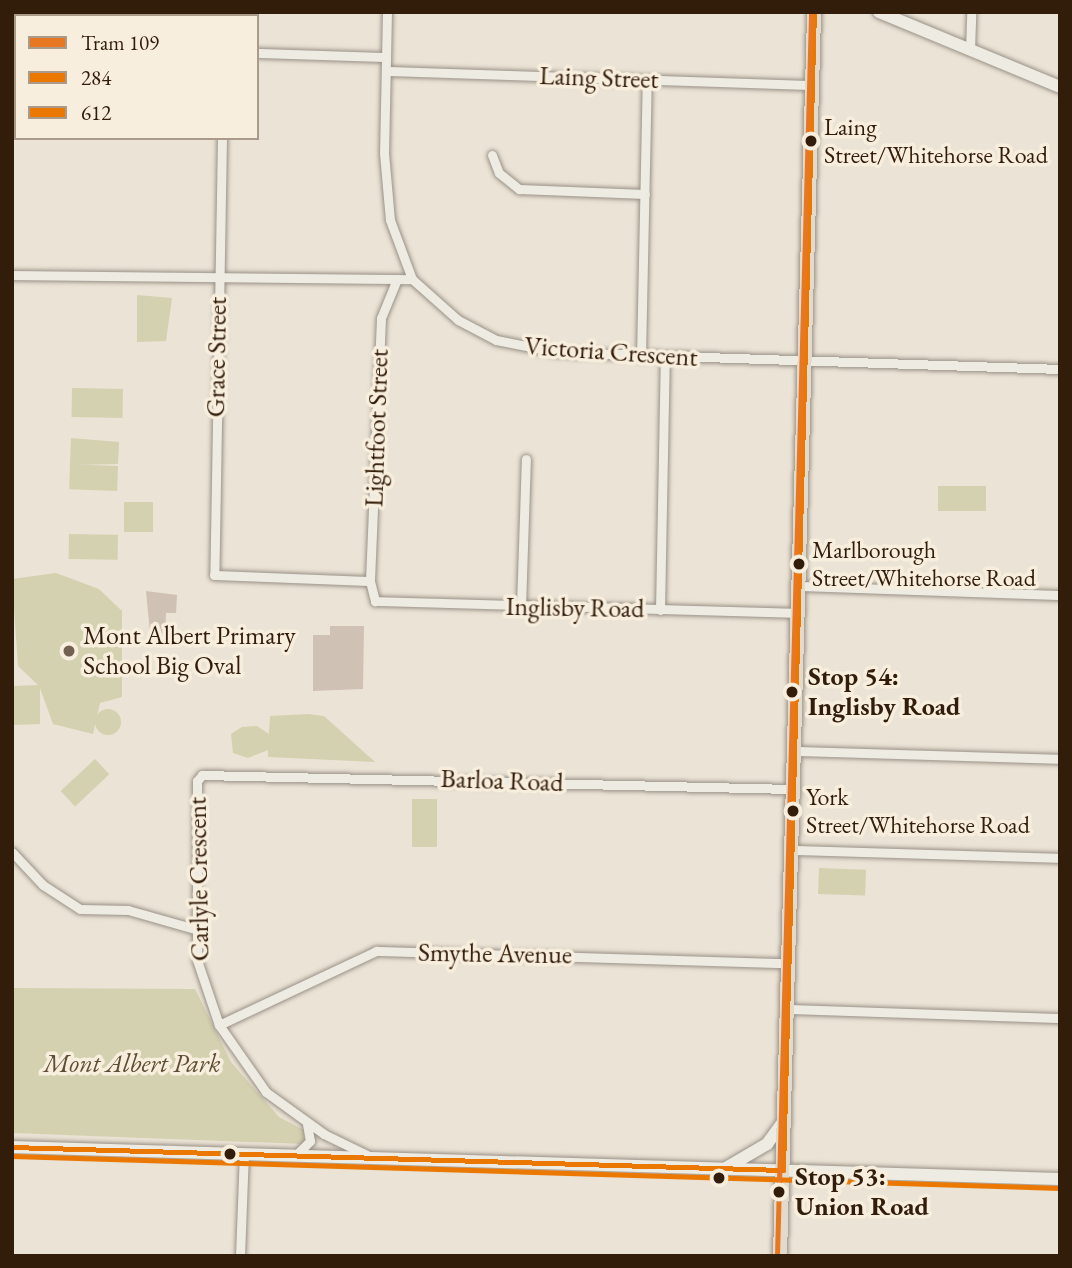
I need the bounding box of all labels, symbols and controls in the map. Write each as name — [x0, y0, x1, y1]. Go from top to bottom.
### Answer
legend — [14, 14, 259, 140]
text: Tram 109 — [81, 29, 159, 56]
street label: Laing Street — [539, 60, 659, 96]
text: 284 — [81, 64, 111, 91]
text: 612 — [81, 99, 111, 126]
place label: Laing Street/Whitehorse Road — [824, 113, 1048, 169]
marker: Laing Street/Whitehorse Road — [804, 134, 818, 148]
street label: Grace Street — [200, 296, 234, 418]
street label: Victoria Crescent — [523, 330, 699, 374]
street label: Lightfoot Street — [359, 348, 395, 508]
place label: Marlborough Street/Whitehorse Road — [812, 536, 1036, 592]
marker: Marlborough Street/Whitehorse Road — [792, 557, 806, 571]
street label: Inglisby Road — [505, 591, 645, 625]
place label: Mont Albert Primary School Big Oval — [83, 620, 296, 682]
marker: Mont Albert Primary School Big Oval — [61, 643, 77, 659]
place label: Stop 54: Inglisby Road — [808, 661, 960, 722]
marker: Stop 54: Inglisby Road — [782, 682, 802, 702]
street label: Barloa Road — [440, 763, 564, 799]
place label: York Street/Whitehorse Road — [806, 783, 1030, 839]
street label: Carlyle Crescent — [182, 796, 216, 962]
marker: York Street/Whitehorse Road — [786, 804, 800, 818]
street label: Smythe Avenue — [418, 937, 572, 971]
park label: Mont Albert Park — [44, 1048, 220, 1080]
unlabelled marker — [223, 1147, 237, 1161]
place label: Stop 53: Union Road — [795, 1161, 929, 1222]
unlabelled marker — [712, 1171, 726, 1185]
marker: Stop 53: Union Road — [769, 1182, 789, 1202]

